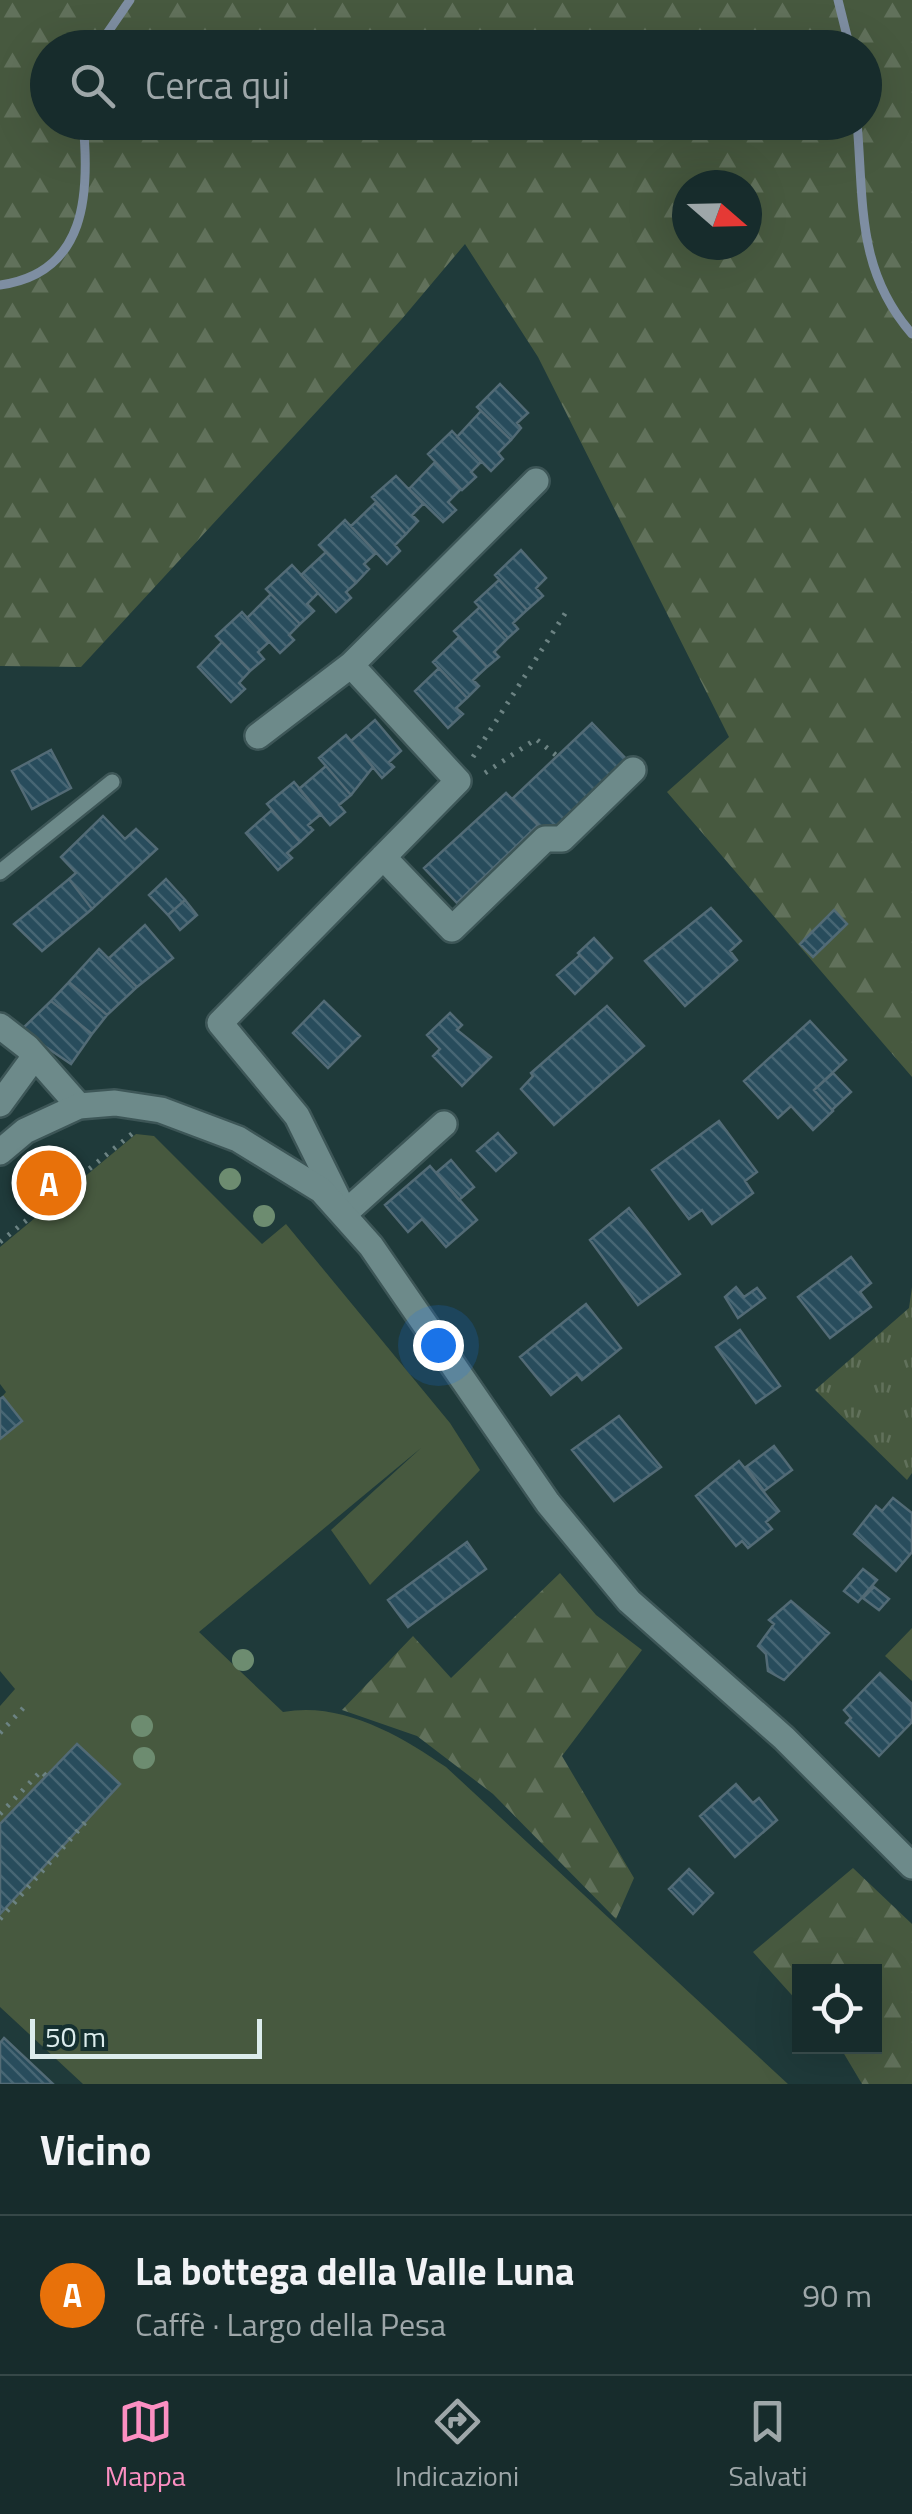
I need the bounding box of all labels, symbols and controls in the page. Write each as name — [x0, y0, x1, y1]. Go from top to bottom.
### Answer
search box — [30, 30, 882, 140]
text: Cerca qui — [145, 56, 290, 114]
icon: search — [65, 58, 120, 113]
north arrow — [672, 170, 762, 260]
pin: A — [17, 1146, 82, 1220]
your location — [413, 1320, 464, 1371]
map controls — [792, 1964, 882, 2054]
button: locate — [792, 1964, 882, 2054]
scale bar — [30, 2014, 262, 2058]
text: 50 m — [45, 2015, 106, 2058]
text: Vicino — [40, 2117, 151, 2181]
text: La bottega della Valle Luna — [135, 2242, 574, 2300]
text: A — [63, 2271, 82, 2319]
text: 90 m — [802, 2271, 872, 2319]
text: Caffè · Largo della Pesa — [135, 2300, 446, 2348]
tab: Mappa — [105, 2394, 186, 2497]
tab: Indicazioni — [395, 2394, 519, 2497]
tab: Salvati — [728, 2394, 807, 2497]

